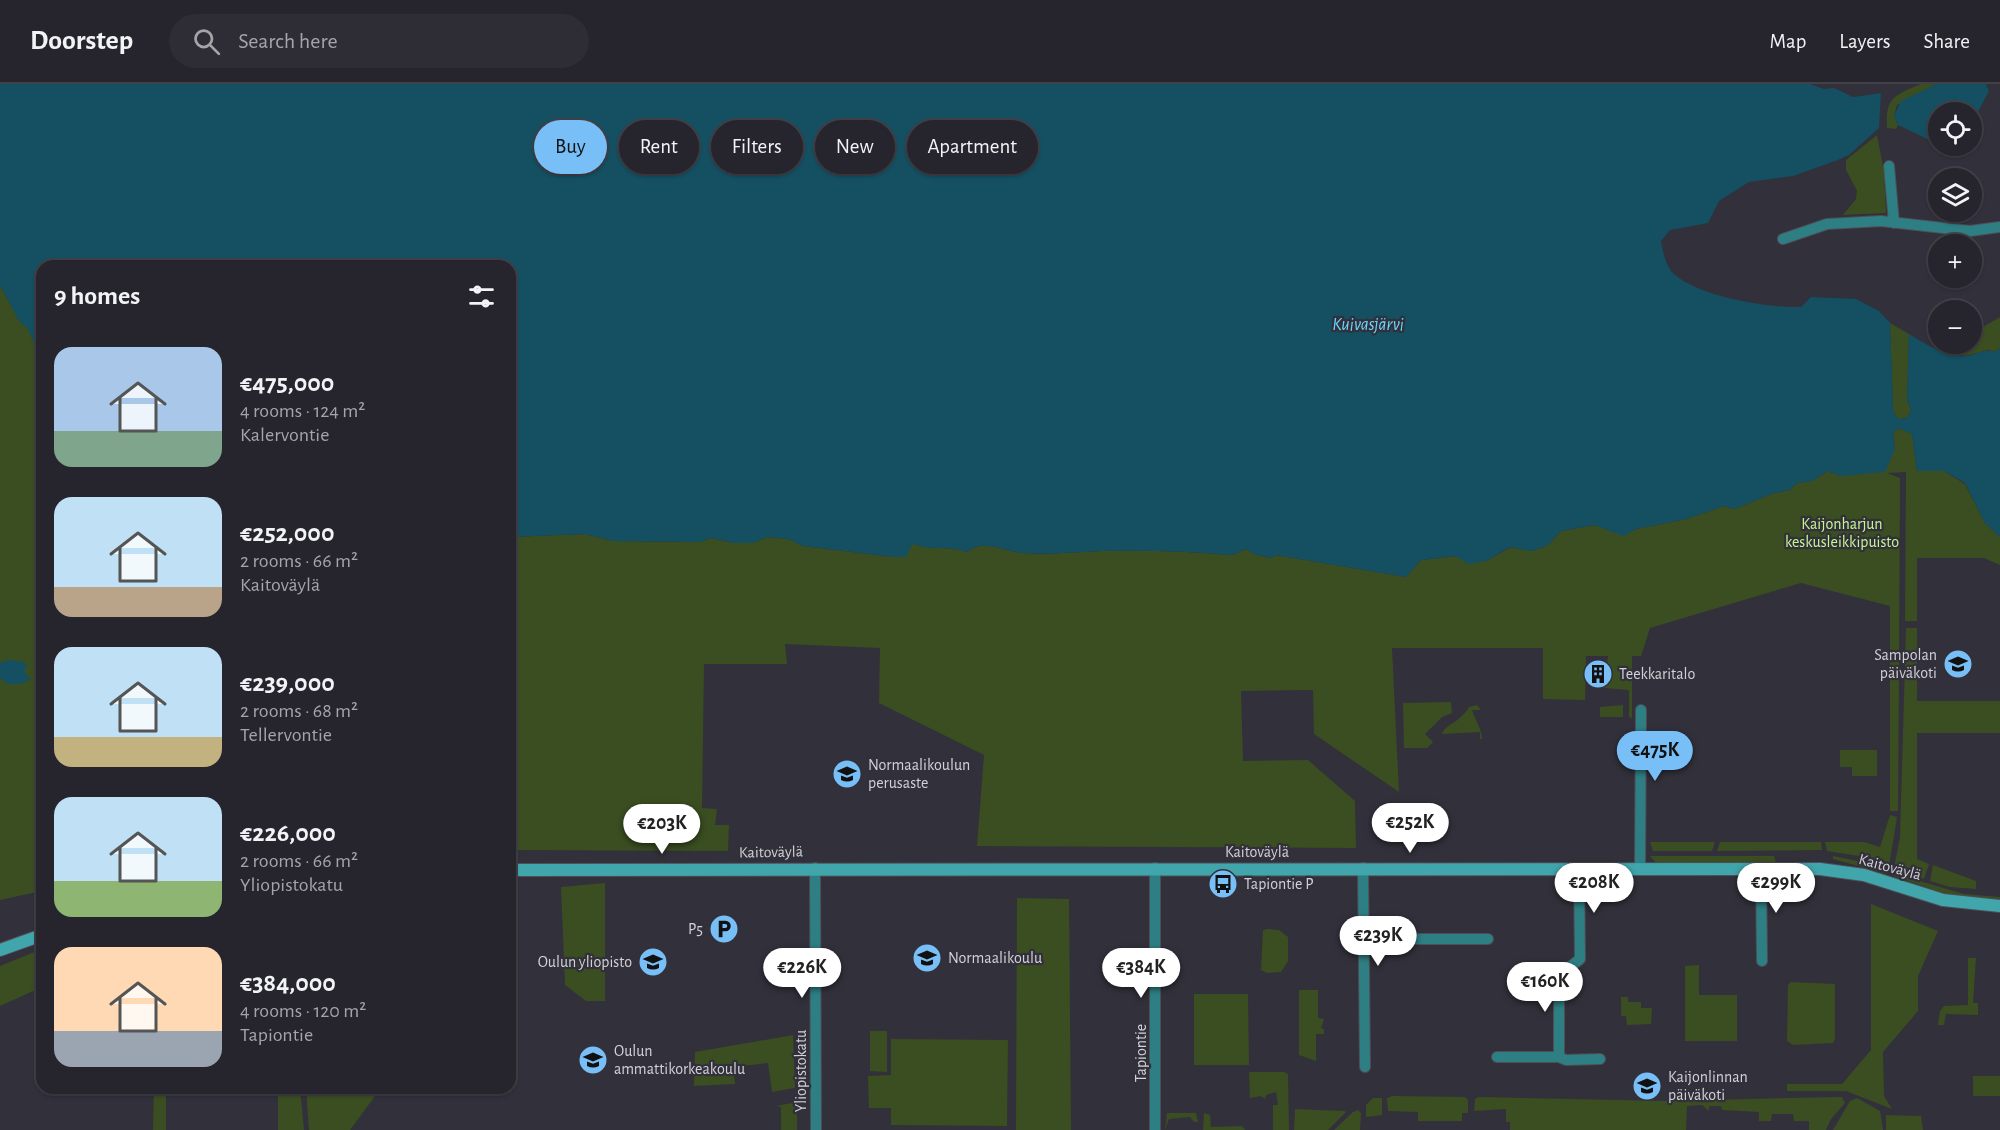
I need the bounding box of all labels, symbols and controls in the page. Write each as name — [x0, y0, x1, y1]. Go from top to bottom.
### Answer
search box — [169, 14, 589, 68]
icon: search — [190, 25, 223, 58]
text: Doorstep — [30, 27, 133, 55]
text: Search here — [238, 30, 338, 52]
text: Map — [1770, 31, 1806, 52]
text: Layers — [1839, 31, 1890, 52]
text: Share — [1923, 31, 1970, 52]
map controls — [1928, 102, 1982, 354]
button: locate — [1928, 102, 1982, 156]
chip: Buy — [534, 120, 607, 174]
chip: Rent — [619, 120, 699, 174]
chip: Filters — [711, 120, 803, 174]
chip: New — [815, 120, 895, 174]
chip: Apartment — [907, 120, 1038, 174]
button: layers — [1928, 168, 1982, 222]
button: + — [1928, 234, 1982, 288]
icon: filters — [465, 280, 498, 313]
text: 9 homes — [54, 283, 140, 309]
button: − — [1928, 300, 1982, 354]
water label: Kuivasjärvi — [1332, 316, 1404, 334]
text: €475,000 — [240, 370, 334, 396]
icon: home — [102, 371, 174, 443]
text: 4 rooms · 124 m² — [240, 401, 365, 421]
text: Kalervontie — [240, 425, 329, 445]
park label: Kaijonharjun keskusleikkipuisto — [1785, 516, 1899, 550]
text: €252,000 — [240, 520, 334, 546]
icon: home — [102, 521, 174, 593]
text: 2 rooms · 66 m² — [240, 551, 358, 571]
text: Kaitoväylä — [240, 575, 320, 595]
place label: Sampolan päiväkoti — [1874, 647, 1937, 681]
school or university icon: Sampolan päiväkoti — [1942, 648, 1974, 680]
building icon: Teekkaritalo — [1582, 658, 1614, 690]
place label: Teekkaritalo — [1619, 666, 1696, 682]
text: €239,000 — [240, 670, 335, 696]
icon: home — [102, 671, 174, 743]
text: 2 rooms · 68 m² — [240, 701, 358, 721]
text: Tellervontie — [240, 725, 332, 745]
pin: €475K — [1613, 731, 1697, 782]
text: €475K — [1631, 740, 1679, 760]
place label: Normaalikoulun perusaste — [868, 757, 970, 791]
school or university icon: Normaalikoulun perusaste — [831, 758, 863, 790]
pin: €252K — [1368, 803, 1452, 854]
pin: €203K — [620, 804, 704, 855]
text: €252K — [1386, 812, 1434, 832]
text: €203K — [637, 813, 687, 833]
text: €226,000 — [240, 820, 336, 846]
icon: home — [102, 821, 174, 893]
street label: Kaitoväylä — [739, 843, 803, 862]
street label: Kaitoväylä — [1225, 844, 1289, 861]
text: 2 rooms · 66 m² — [240, 851, 358, 871]
street label: Kaitoväylä — [1857, 851, 1923, 884]
pin: €208K — [1552, 863, 1636, 914]
pin: €299K — [1734, 863, 1818, 914]
bus stop icon: Tapiontie P — [1207, 868, 1239, 900]
text: €208K — [1569, 872, 1619, 892]
text: €299K — [1751, 872, 1801, 892]
text: Yliopistokatu — [240, 875, 343, 895]
place label: Tapiontie P — [1244, 876, 1313, 892]
parking icon: P5 — [708, 913, 740, 945]
pin: €239K — [1336, 916, 1420, 967]
place label: P5 — [688, 921, 703, 937]
text: €239K — [1354, 925, 1402, 945]
school or university icon: Normaalikoulu — [911, 942, 943, 974]
school or university icon: Oulun yliopisto — [637, 946, 669, 978]
pin: €226K — [760, 948, 844, 999]
pin: €384K — [1099, 948, 1183, 999]
place label: Normaalikoulu — [948, 950, 1042, 966]
place label: Oulun yliopisto — [538, 954, 632, 971]
text: €226K — [777, 957, 827, 977]
text: €384K — [1116, 957, 1166, 977]
pin: €160K — [1503, 962, 1587, 1013]
text: €384,000 — [240, 970, 336, 996]
icon: home — [102, 971, 174, 1043]
text: €160K — [1521, 971, 1569, 991]
text: 4 rooms · 120 m² — [240, 1001, 366, 1021]
street label: Tapiontie — [1133, 1024, 1149, 1082]
text: Tapiontie — [240, 1025, 313, 1045]
street label: Yliopistokatu — [793, 1030, 809, 1112]
place label: Oulun ammattikorkeakoulu — [614, 1043, 745, 1077]
school or university icon: Oulun ammattikorkeakoulu — [577, 1044, 609, 1076]
place label: Kaijonlinnan päiväkoti — [1668, 1069, 1748, 1103]
school or university icon: Kaijonlinnan päiväkoti — [1631, 1070, 1663, 1102]

